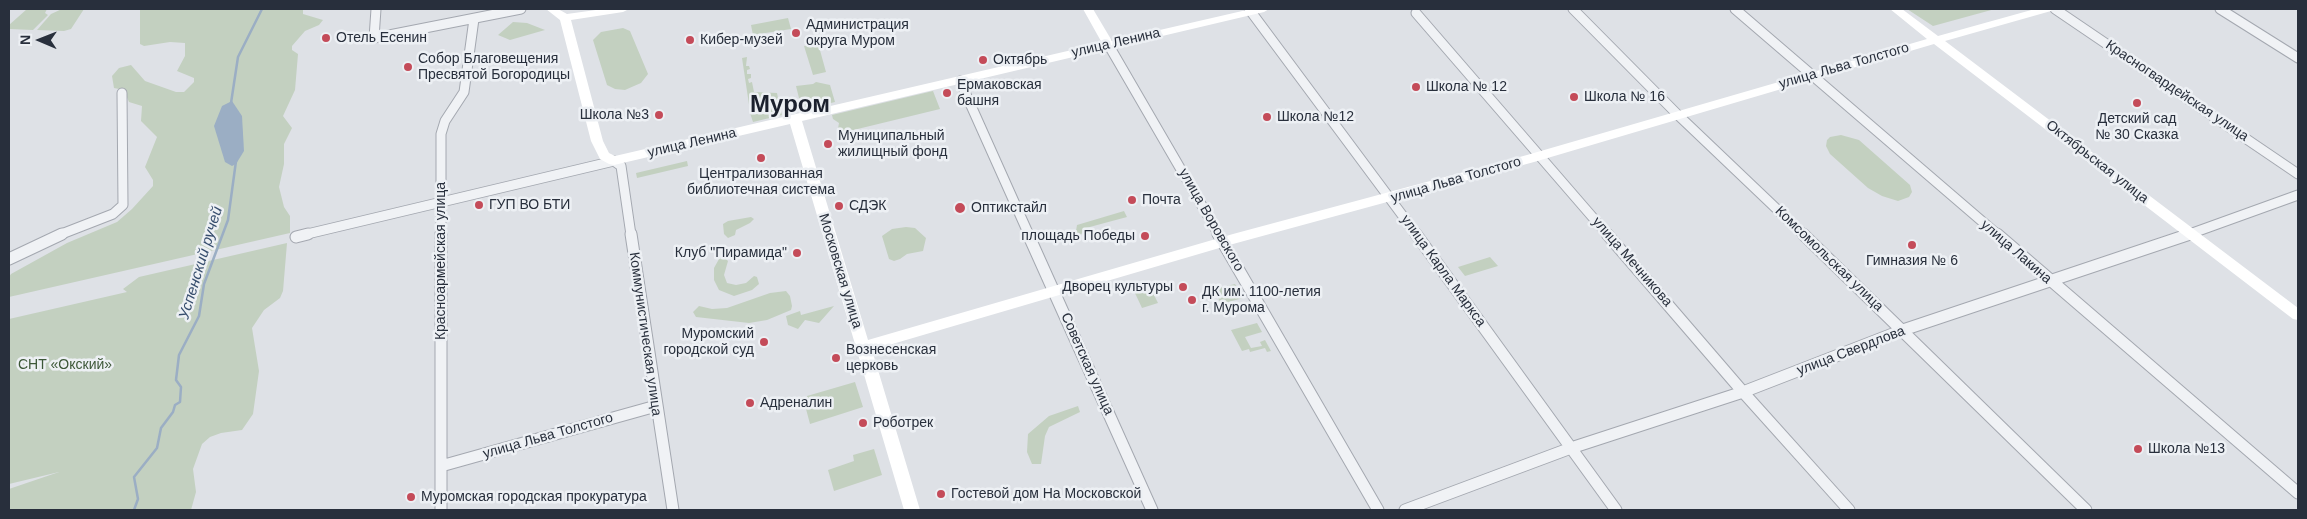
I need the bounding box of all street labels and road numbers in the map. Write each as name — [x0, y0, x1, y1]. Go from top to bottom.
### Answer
street label: улица Ленина — [1070, 25, 1162, 61]
street label: Красногвардейская улица — [2102, 37, 2252, 145]
street label: улица Льва Толстого — [1777, 39, 1911, 93]
street label: Октябрьская улица — [2042, 117, 2152, 207]
street label: улица Ленина — [646, 125, 738, 161]
street label: улица Льва Толстого — [1389, 153, 1523, 207]
street label: улица Воровского — [1175, 166, 1247, 274]
street label: Красноармейская улица — [433, 182, 449, 340]
street label: Комсомольская улица — [1771, 203, 1887, 315]
street label: Московская улица — [815, 212, 865, 330]
street label: улица Карла Маркса — [1397, 212, 1489, 330]
street label: улица Мечникова — [1588, 214, 1676, 310]
street label: улица Лакина — [1977, 217, 2055, 287]
street label: Коммунистическая улица — [625, 251, 665, 417]
street label: Советская улица — [1057, 310, 1117, 418]
street label: улица Свердлова — [1795, 323, 1907, 379]
street label: улица Льва Толстого — [481, 409, 615, 463]

